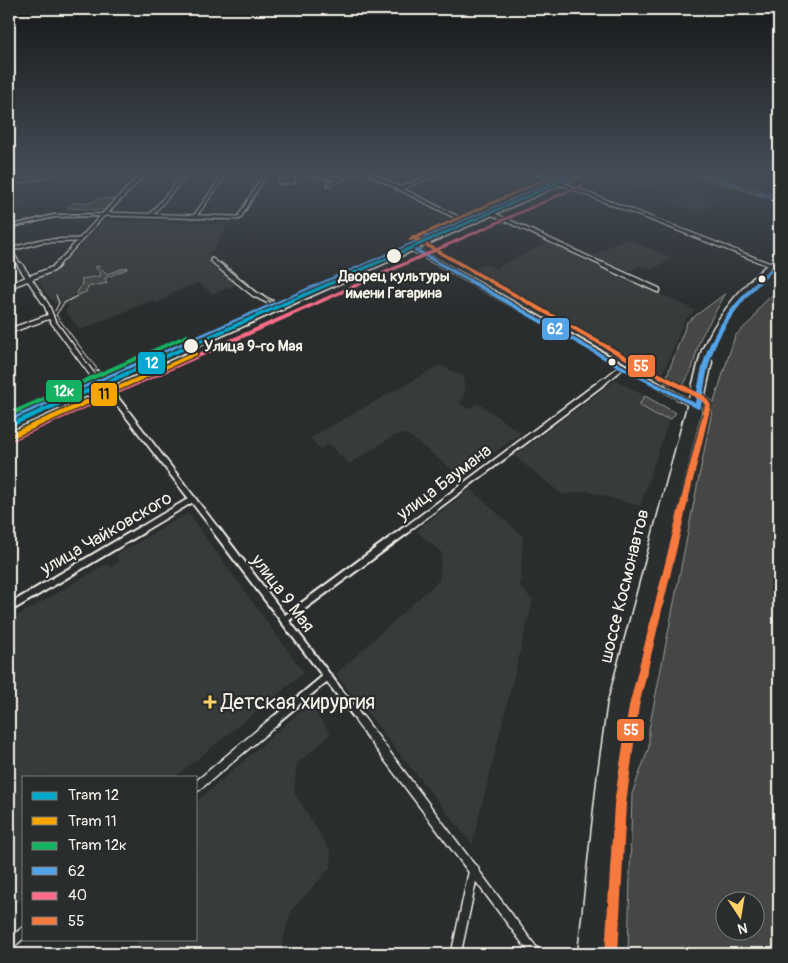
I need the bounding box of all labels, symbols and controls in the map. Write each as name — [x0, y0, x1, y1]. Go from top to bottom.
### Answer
marker: Дворец культуры имени Гагарина — [385, 247, 403, 265]
place label: Дворец культуры имени Гагарина — [337, 267, 450, 303]
unlabelled marker — [757, 274, 767, 284]
line badge: 62 — [541, 317, 570, 341]
text: 62 — [547, 321, 563, 338]
marker: Улица 9-го Мая — [182, 337, 200, 355]
place label: Улица 9-го Мая — [204, 337, 303, 356]
line badge: 12 — [137, 351, 166, 375]
line badge: 55 — [627, 354, 656, 378]
text: 12 — [145, 355, 159, 372]
unlabelled marker — [607, 357, 617, 367]
text: 55 — [633, 358, 649, 375]
line badge: 12к — [45, 379, 83, 403]
line badge: 11 — [90, 382, 118, 407]
text: 12к — [54, 383, 74, 400]
text: 11 — [99, 386, 109, 403]
street label: улица Баумана — [391, 439, 496, 526]
street label: улица Чайковского — [35, 486, 176, 581]
street label: шоссе Космонавтов — [594, 507, 655, 666]
street label: улица 9 Мая — [245, 549, 319, 637]
place label: Детская хирургия — [220, 689, 375, 716]
marker: Детская хирургия — [203, 695, 217, 709]
line badge: 55 — [616, 718, 645, 742]
text: 55 — [623, 722, 639, 739]
legend — [22, 776, 198, 940]
text: Tram 12 — [68, 786, 119, 805]
text: Tram 11 — [68, 812, 117, 831]
text: Tram 12к — [68, 836, 127, 855]
text: 62 — [68, 862, 85, 881]
text: 40 — [68, 886, 87, 905]
north arrow — [716, 890, 766, 940]
text: 55 — [68, 912, 84, 931]
text: N — [736, 919, 749, 938]

